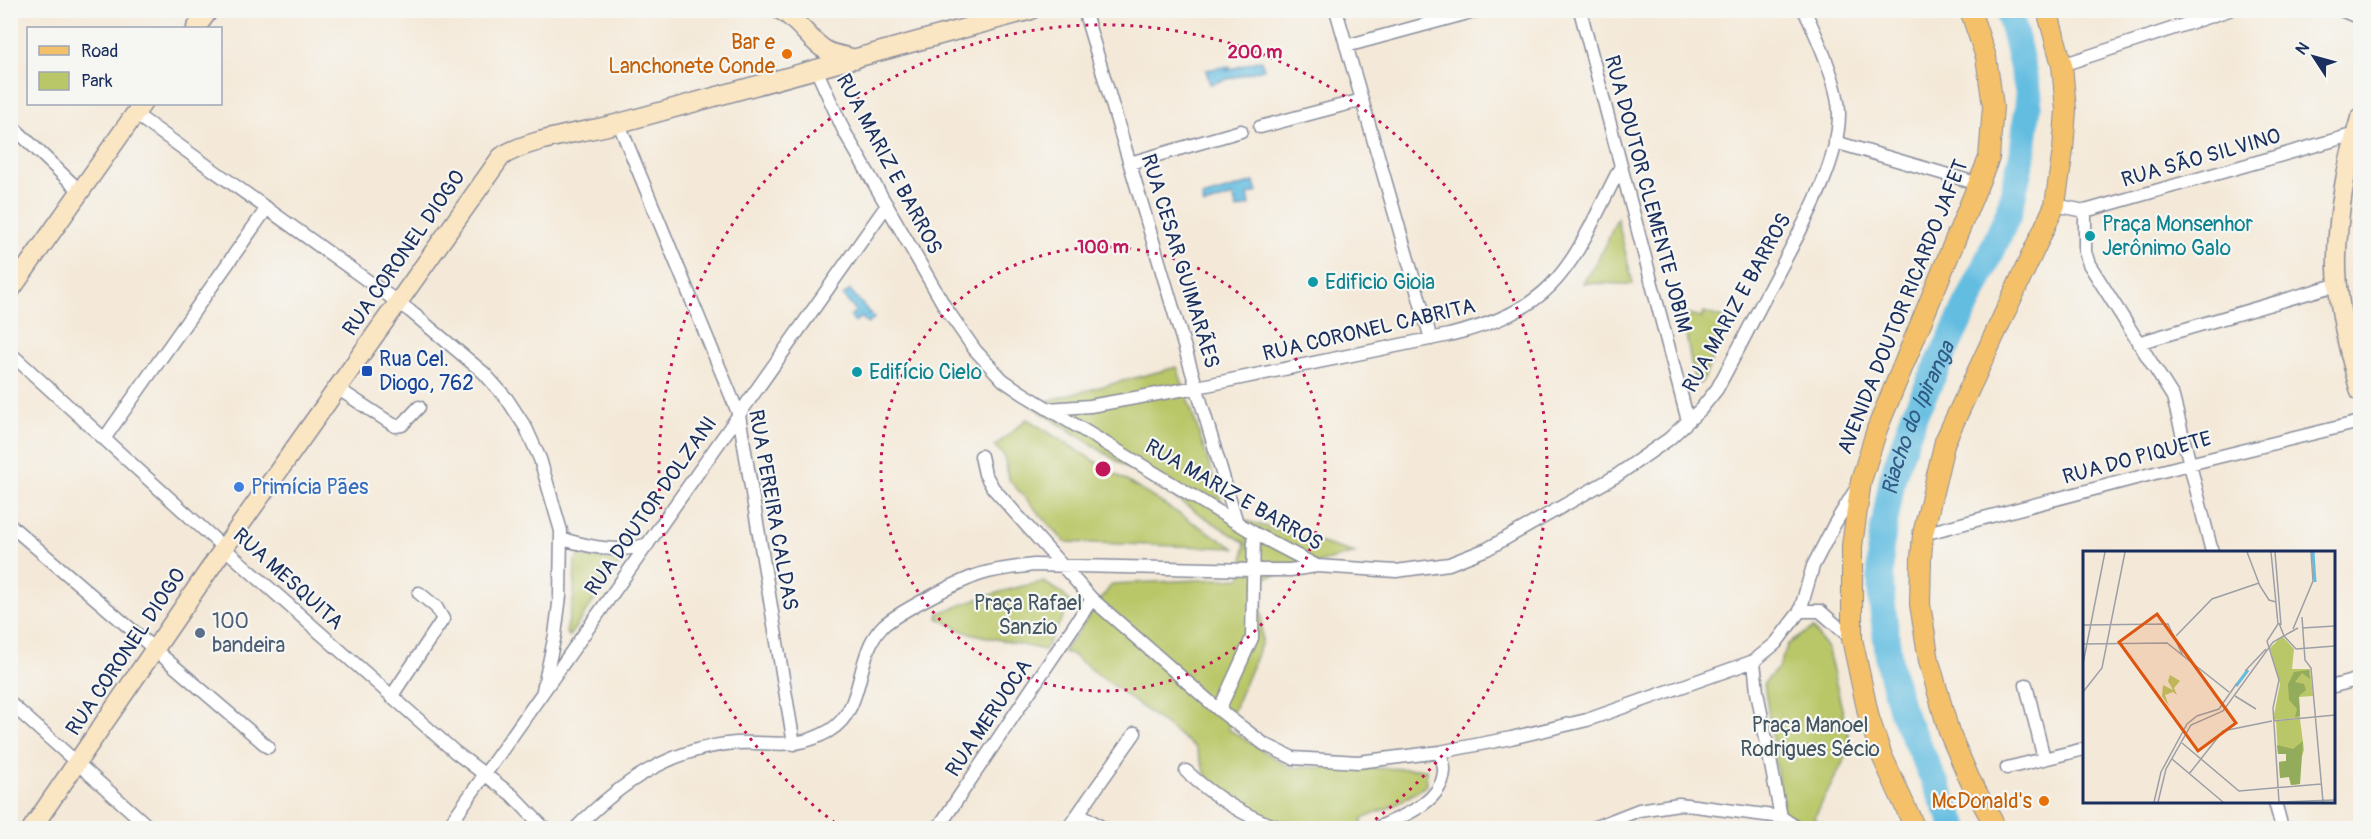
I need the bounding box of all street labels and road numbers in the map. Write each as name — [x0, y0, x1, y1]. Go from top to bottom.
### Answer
street label: RUA DOUTOR CLEMENTE JOBIM — [1598, 52, 1698, 336]
street label: RUA MARIZ E BARROS — [830, 69, 948, 259]
street label: RUA SÃO SILVINO — [2118, 122, 2284, 194]
street label: RUA CESAR GUIMARÃES — [1135, 151, 1225, 371]
street label: AVENIDA DOUTOR RICARDO JAFET — [1831, 156, 1975, 458]
street label: RUA CORONEL DIOGO — [337, 165, 471, 341]
street label: RUA MARIZ E BARROS — [1677, 209, 1797, 397]
street label: RUA CORONEL CABRITA — [1260, 292, 1478, 368]
street label: RUA PEREIRA CALDAS — [742, 407, 804, 613]
street label: RUA DOUTOR DOLZANI — [579, 411, 723, 601]
street label: RUA DO PIQUETE — [2060, 425, 2214, 491]
street label: RUA MARIZ E BARROS — [1140, 433, 1328, 557]
street label: RUA MESQUITA — [227, 522, 349, 636]
street label: RUA CORONEL DIOGO — [60, 563, 192, 741]
street label: RUA MERUOCA — [940, 654, 1038, 782]

